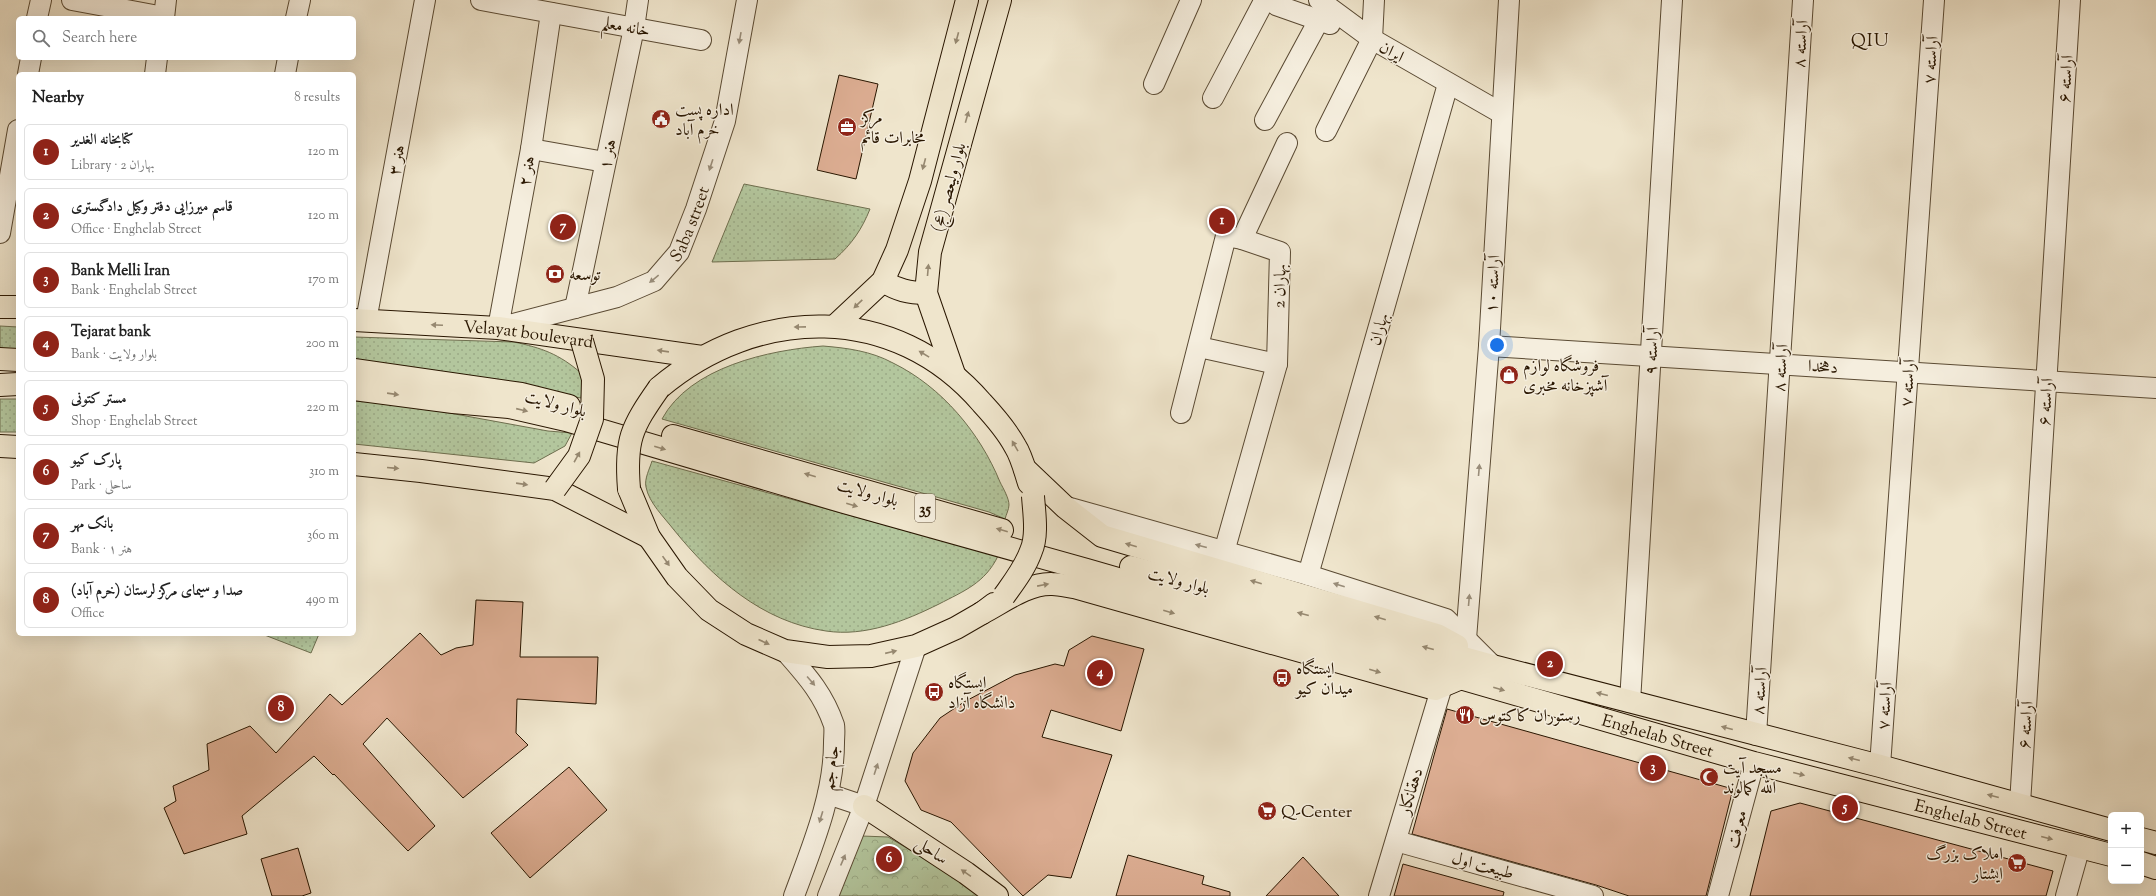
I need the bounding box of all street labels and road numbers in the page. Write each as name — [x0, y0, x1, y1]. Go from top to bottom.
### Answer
street label: خانه معلم — [599, 12, 652, 48]
street label: آراسته ۸ — [1788, 17, 1816, 69]
street label: آراسته ۷ — [1918, 33, 1946, 85]
street label: ایران — [1374, 36, 1408, 70]
street label: آراسته ۶ — [2053, 52, 2081, 104]
street label: هنر ۱ — [594, 137, 624, 172]
street label: بلوار ولیعصر (عج) — [926, 140, 974, 235]
street label: هنر ۳ — [383, 143, 412, 177]
street label: هنر ۲ — [513, 154, 542, 188]
street label: Saba street — [665, 184, 717, 268]
street label: آراسته ۱۰ — [1480, 252, 1508, 314]
street label: بهاران 2 — [1268, 263, 1294, 309]
street label: بهاران — [1364, 310, 1396, 349]
street label: Velayat boulevard — [463, 316, 595, 355]
street label: آراسته ۹ — [1640, 324, 1666, 376]
street label: آراسته ۸ — [1768, 341, 1796, 393]
street label: دهخدا — [1807, 355, 1839, 381]
street label: آراسته ۷ — [1895, 356, 1923, 408]
street label: آراسته ۶ — [2033, 375, 2061, 427]
street label: بلوار ولایت — [522, 385, 589, 425]
street label: بلوار ولایت — [834, 474, 901, 514]
road number: 35 — [915, 494, 935, 522]
street label: بلوار ولایت — [1145, 562, 1212, 602]
street label: آراسته ۸ — [1747, 664, 1775, 716]
street label: آراسته ۷ — [1872, 679, 1900, 731]
street label: آراسته ۶ — [2013, 698, 2041, 750]
street label: Enghelab Street — [1599, 710, 1716, 765]
street label: جام جم — [817, 744, 849, 793]
street label: دهقانکار — [1393, 765, 1430, 820]
street label: Enghelab Street — [1911, 795, 2029, 847]
street label: معرفت — [1721, 808, 1755, 851]
street label: ساحلی — [910, 832, 952, 871]
street label: طبیعت اول — [1449, 847, 1516, 887]

